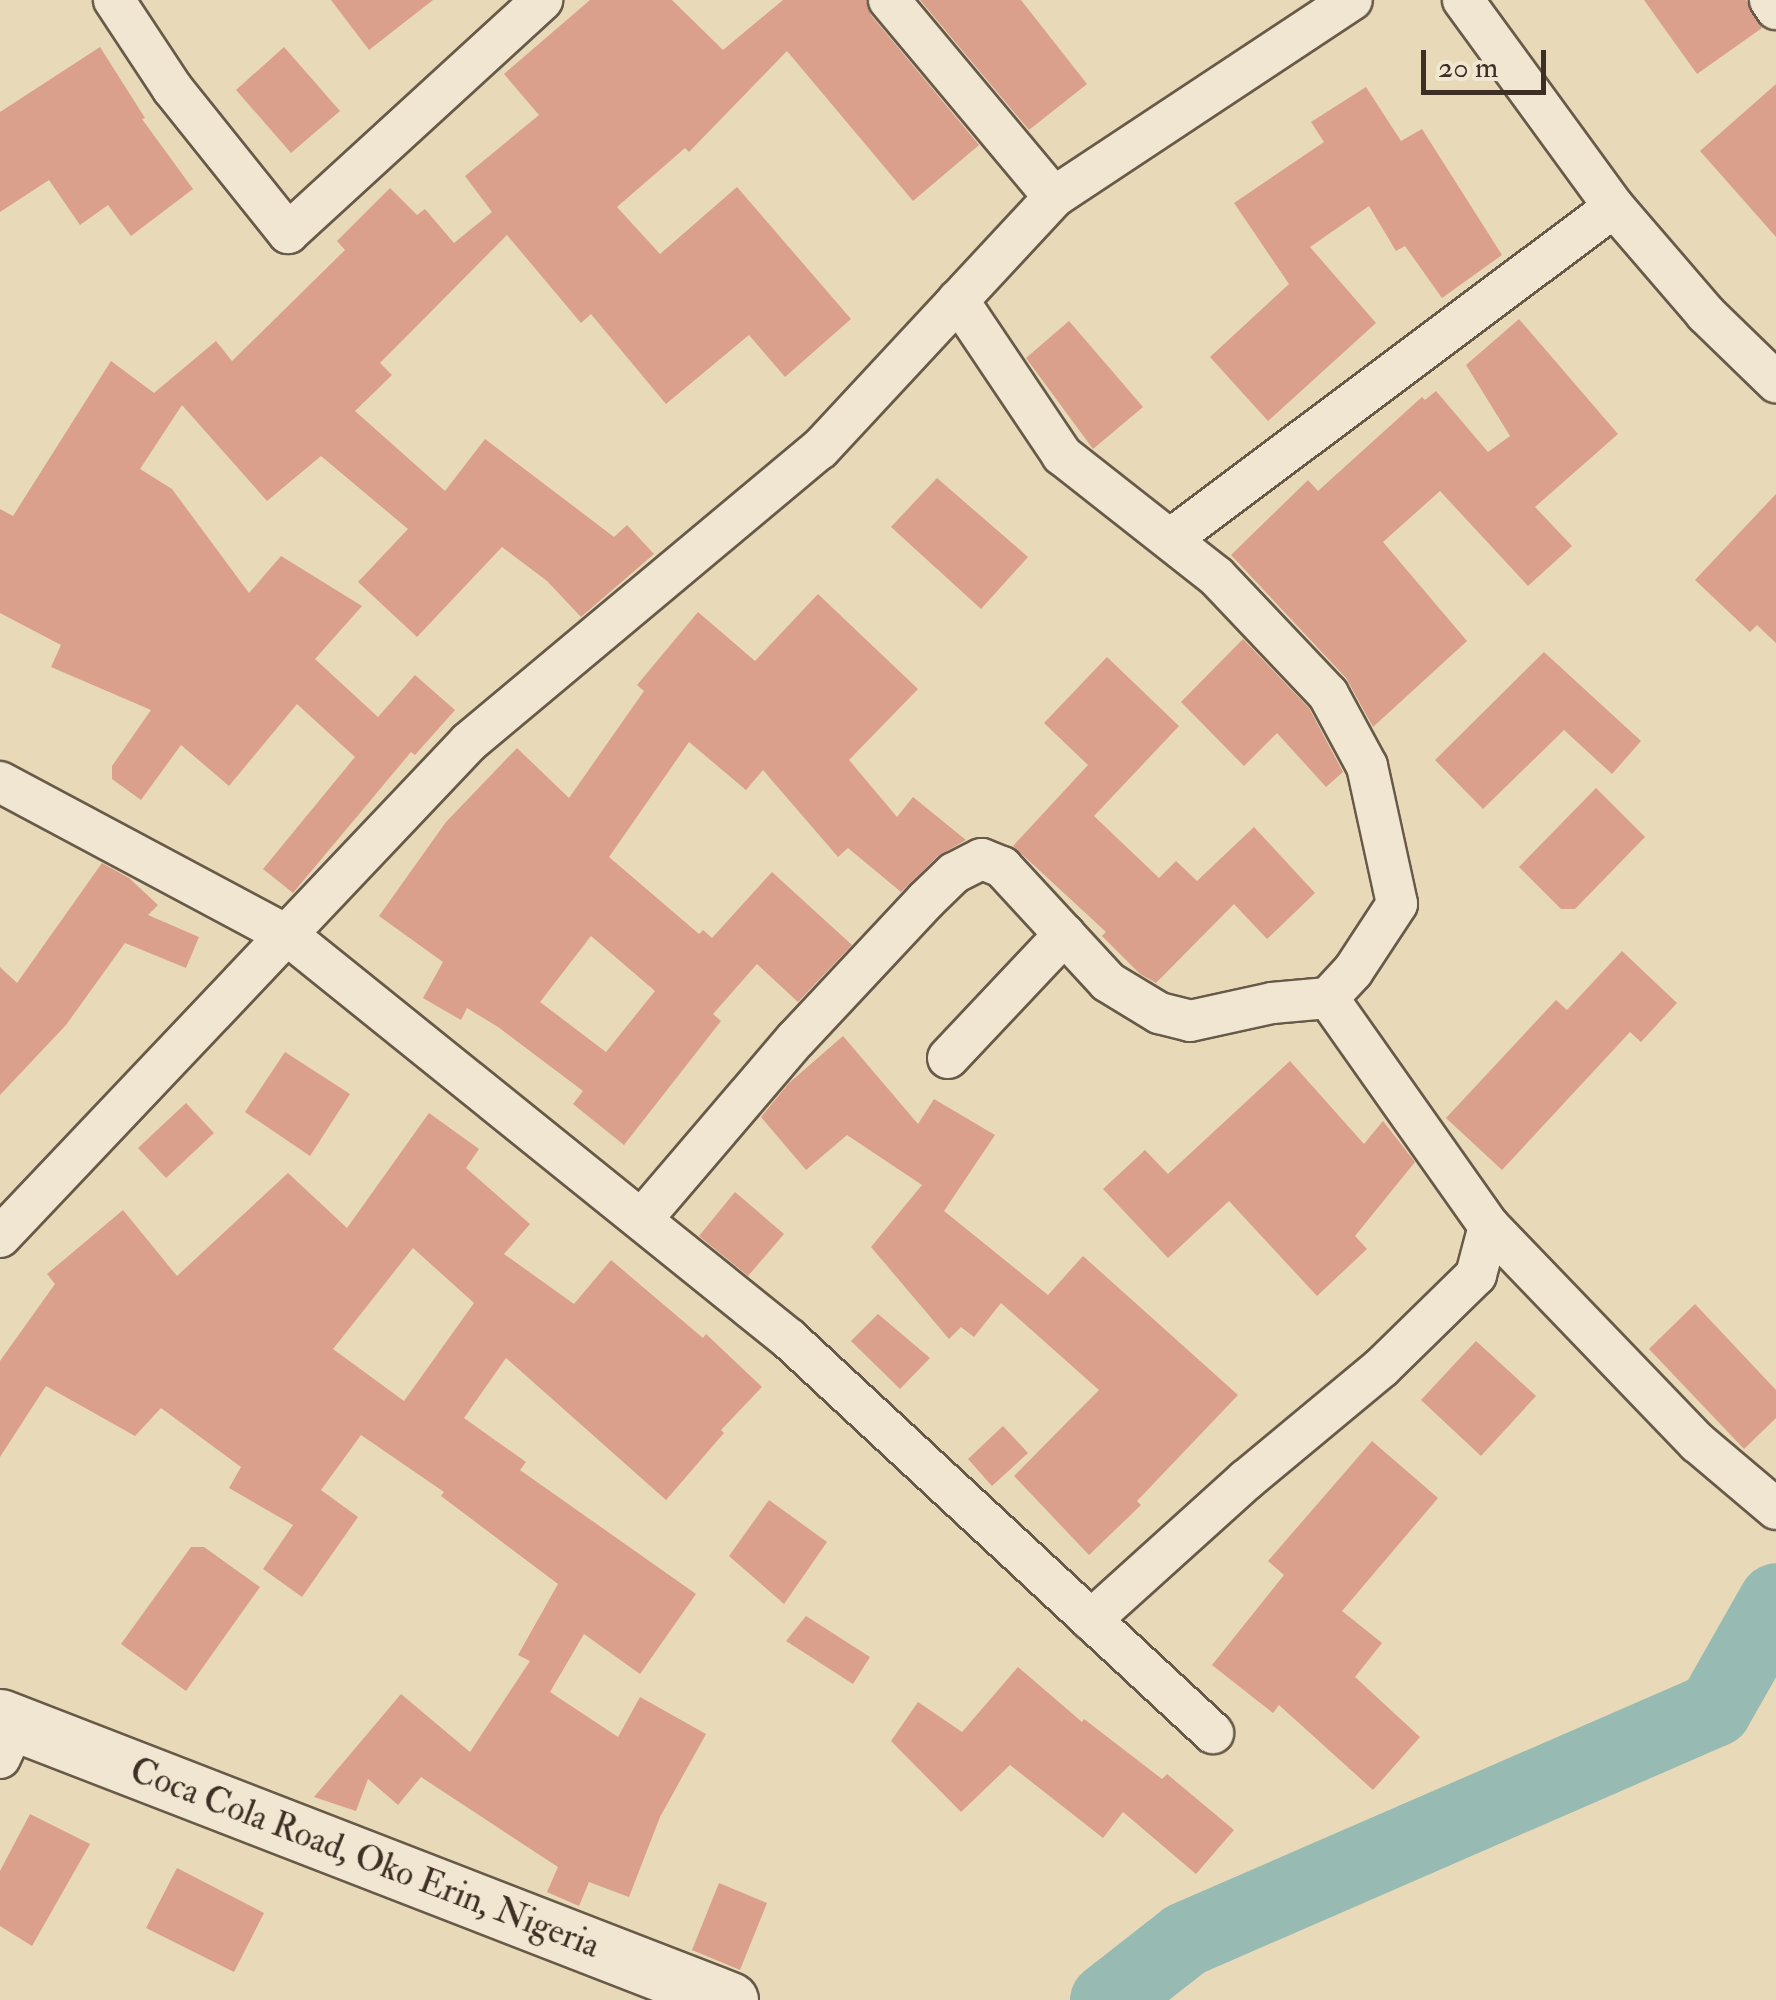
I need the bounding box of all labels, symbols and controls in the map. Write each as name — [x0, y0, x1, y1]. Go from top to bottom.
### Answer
scale bar — [1426, 30, 1551, 92]
text: 20 m — [1438, 49, 1498, 86]
street label: Coca Cola Road, Oko Erin, Nigeria — [124, 1749, 606, 1967]

